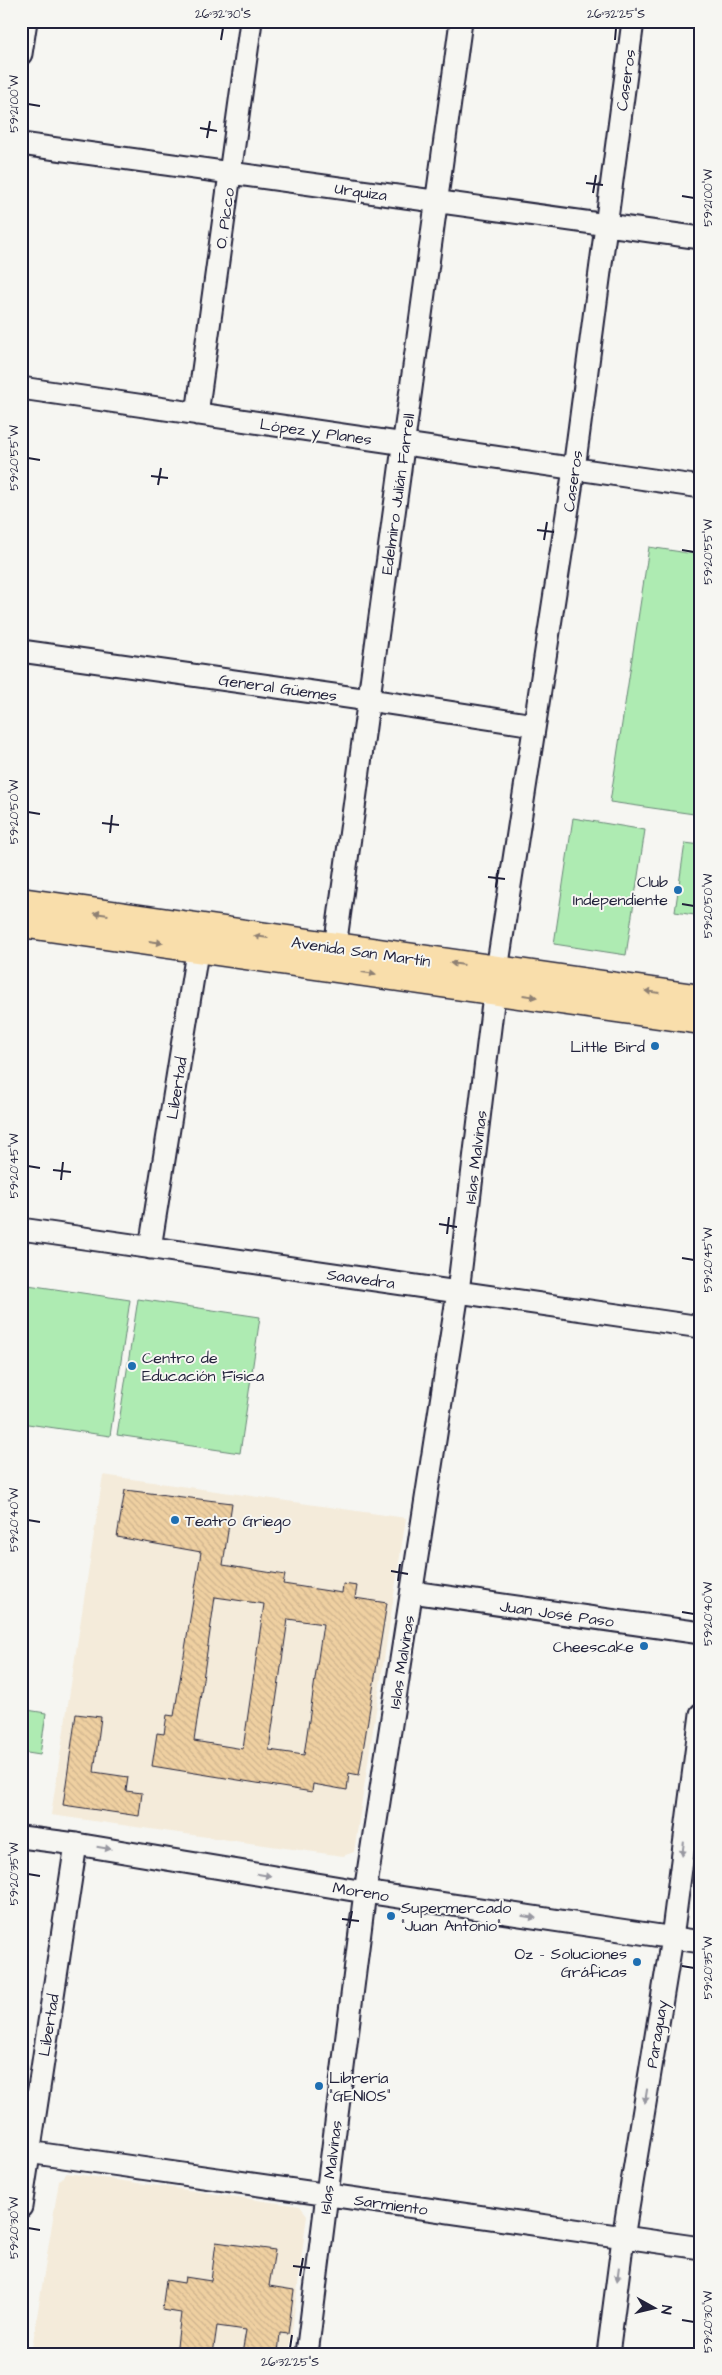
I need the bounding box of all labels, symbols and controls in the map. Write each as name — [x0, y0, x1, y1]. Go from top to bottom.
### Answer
text: 26°32'30"S — [195, 6, 251, 23]
text: 26°32'25"S — [587, 6, 645, 23]
street label: Caseros — [611, 48, 641, 112]
text: 59°21'00"W — [6, 75, 23, 133]
text: 59°21'00"W — [700, 169, 717, 227]
street label: Urquiza — [333, 177, 388, 207]
street label: O. Picco — [210, 186, 240, 250]
street label: Edelmiro Julián Farrell — [376, 412, 420, 576]
street label: López y Planes — [258, 413, 373, 452]
text: 59°20'55"W — [6, 425, 23, 491]
street label: Caseros — [558, 449, 588, 513]
text: 59°20'55"W — [700, 519, 717, 585]
street label: General Güemes — [217, 669, 338, 707]
text: 59°20'50"W — [6, 779, 23, 844]
place label: Club Independiente — [573, 871, 668, 911]
text: 59°20'50"W — [700, 873, 717, 938]
marker: Club Independiente — [672, 884, 684, 896]
one-way arrow — [92, 909, 108, 917]
street label: Avenida San Martín — [290, 931, 432, 973]
one-way arrow — [253, 932, 269, 940]
one-way arrow — [148, 939, 164, 947]
one-way arrow — [449, 960, 465, 968]
one-way arrow — [361, 969, 377, 977]
one-way arrow — [644, 988, 660, 996]
one-way arrow — [522, 992, 538, 1000]
place label: Little Bird — [570, 1036, 645, 1058]
marker: Little Bird — [649, 1040, 661, 1052]
street label: Libertad — [161, 1055, 193, 1121]
street label: Islas Malvinas — [459, 1109, 493, 1205]
text: 59°20'45"W — [6, 1133, 23, 1199]
text: 59°20'45"W — [700, 1227, 717, 1293]
street label: Saavedra — [325, 1263, 396, 1295]
place label: Centro de Educación Física — [142, 1347, 264, 1387]
marker: Centro de Educación Física — [126, 1360, 138, 1372]
text: 59°20'40"W — [6, 1487, 23, 1552]
place label: Teatro Griego — [185, 1510, 291, 1533]
marker: Teatro Griego — [169, 1514, 181, 1526]
text: 59°20'40"W — [700, 1581, 717, 1646]
street label: Juan José Paso — [498, 1595, 615, 1633]
street label: Islas Malvinas — [384, 1614, 420, 1710]
place label: Cheescake — [553, 1636, 634, 1658]
marker: Cheescake — [638, 1640, 650, 1652]
one-way arrow — [679, 1841, 687, 1857]
text: 59°20'35"W — [6, 1842, 23, 1906]
one-way arrow — [97, 1845, 113, 1853]
one-way arrow — [257, 1872, 273, 1880]
street label: Moreno — [331, 1877, 391, 1907]
place label: Supermercado "Juan Antonio" — [401, 1897, 511, 1937]
marker: Supermercado "Juan Antonio" — [385, 1910, 397, 1922]
one-way arrow — [521, 1913, 537, 1921]
text: 59°20'35"W — [700, 1936, 717, 2000]
place label: Oz - Soluciones Gráficas — [514, 1943, 627, 1983]
marker: Oz - Soluciones Gráficas — [631, 1956, 643, 1968]
street label: Libertad — [33, 1992, 65, 2058]
street label: Paraguay — [641, 1998, 674, 2070]
place label: Librería "GENIOS" — [329, 2067, 391, 2107]
marker: Librería "GENIOS" — [313, 2080, 325, 2092]
one-way arrow — [642, 2088, 650, 2104]
street label: Islas Malvinas — [314, 2119, 348, 2215]
street label: Sarmiento — [353, 2189, 429, 2221]
text: 59°20'30"W — [6, 2196, 23, 2259]
one-way arrow — [614, 2266, 622, 2282]
north arrow — [630, 2282, 680, 2332]
text: 59°20'30"W — [700, 2290, 717, 2353]
text: N — [655, 2304, 676, 2316]
text: 26°32'25"S — [261, 2354, 319, 2371]

